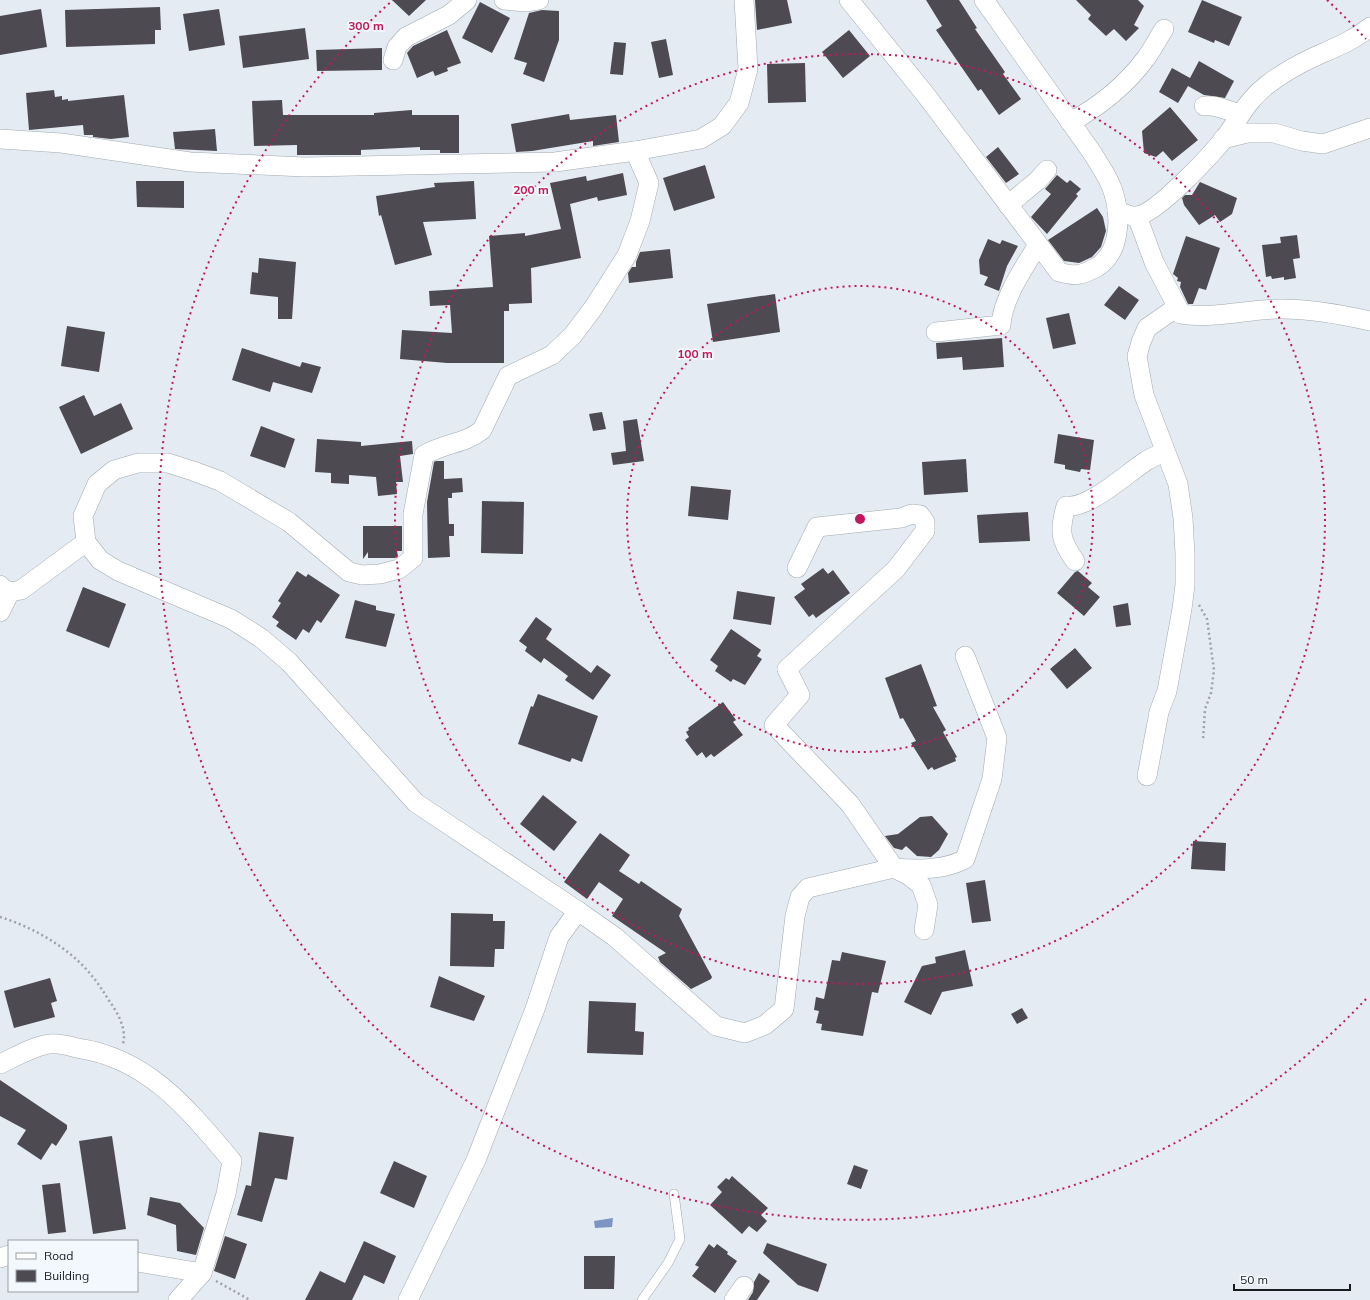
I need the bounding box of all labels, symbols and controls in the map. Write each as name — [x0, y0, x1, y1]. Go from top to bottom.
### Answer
text: 300 m — [348, 18, 384, 33]
text: 200 m — [513, 182, 549, 197]
text: 100 m — [677, 346, 713, 361]
centre of rings — [853, 512, 867, 526]
legend — [8, 1240, 138, 1292]
text: Road — [44, 1248, 73, 1263]
scale bar — [1234, 1266, 1350, 1292]
text: Building — [44, 1268, 89, 1283]
text: 50 m — [1240, 1272, 1268, 1287]

